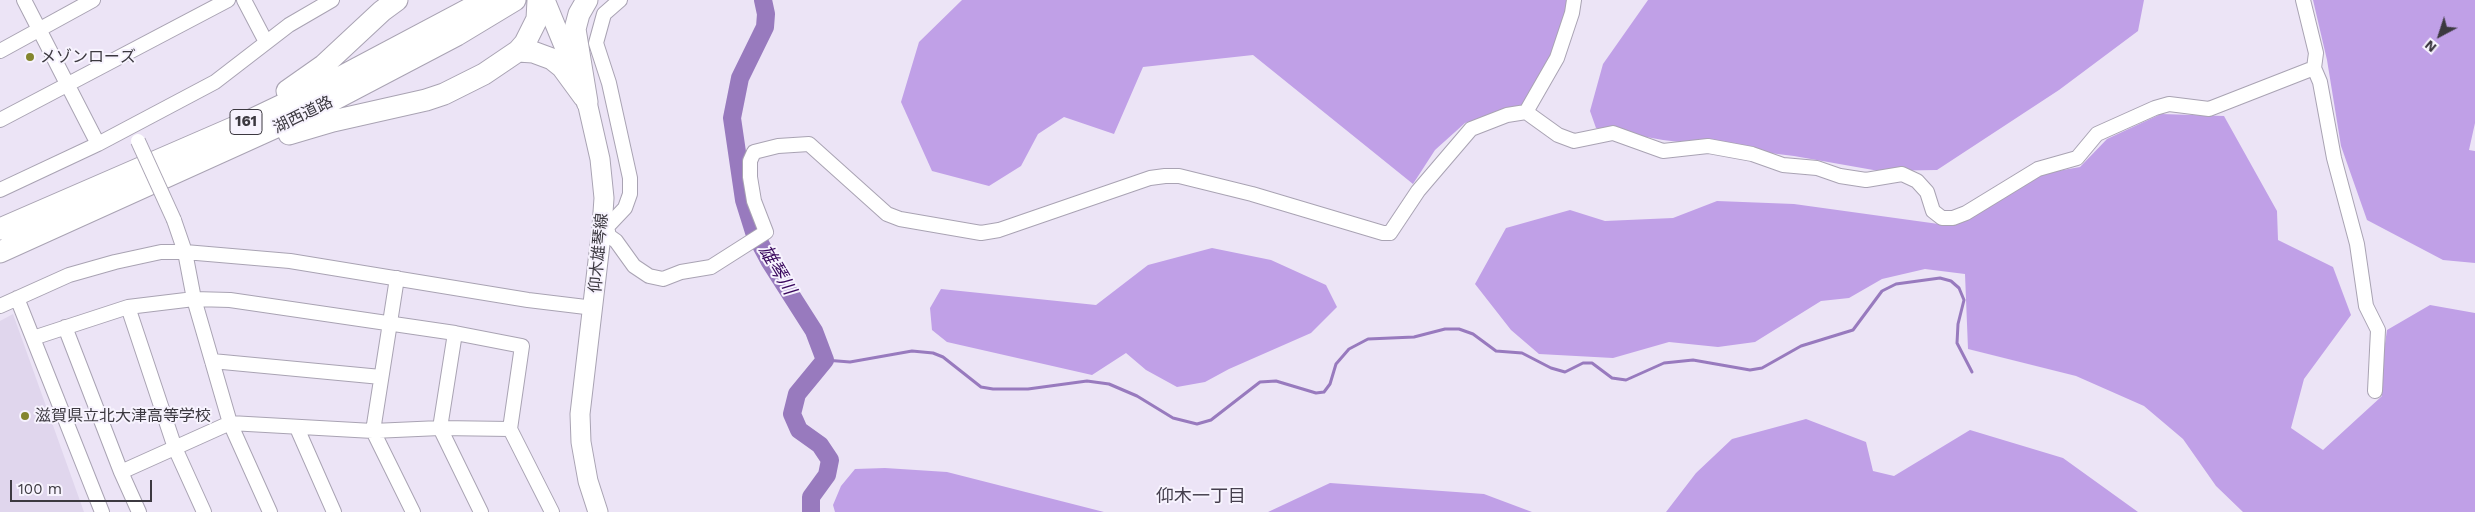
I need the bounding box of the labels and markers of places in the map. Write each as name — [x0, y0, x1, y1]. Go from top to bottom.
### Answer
place label: メゾンローズ — [40, 47, 136, 67]
marker: メゾンローズ — [24, 51, 36, 63]
place label: 滋賀県立北大津高等学校 — [35, 406, 211, 426]
marker: 滋賀県立北大津高等学校 — [19, 410, 31, 422]

